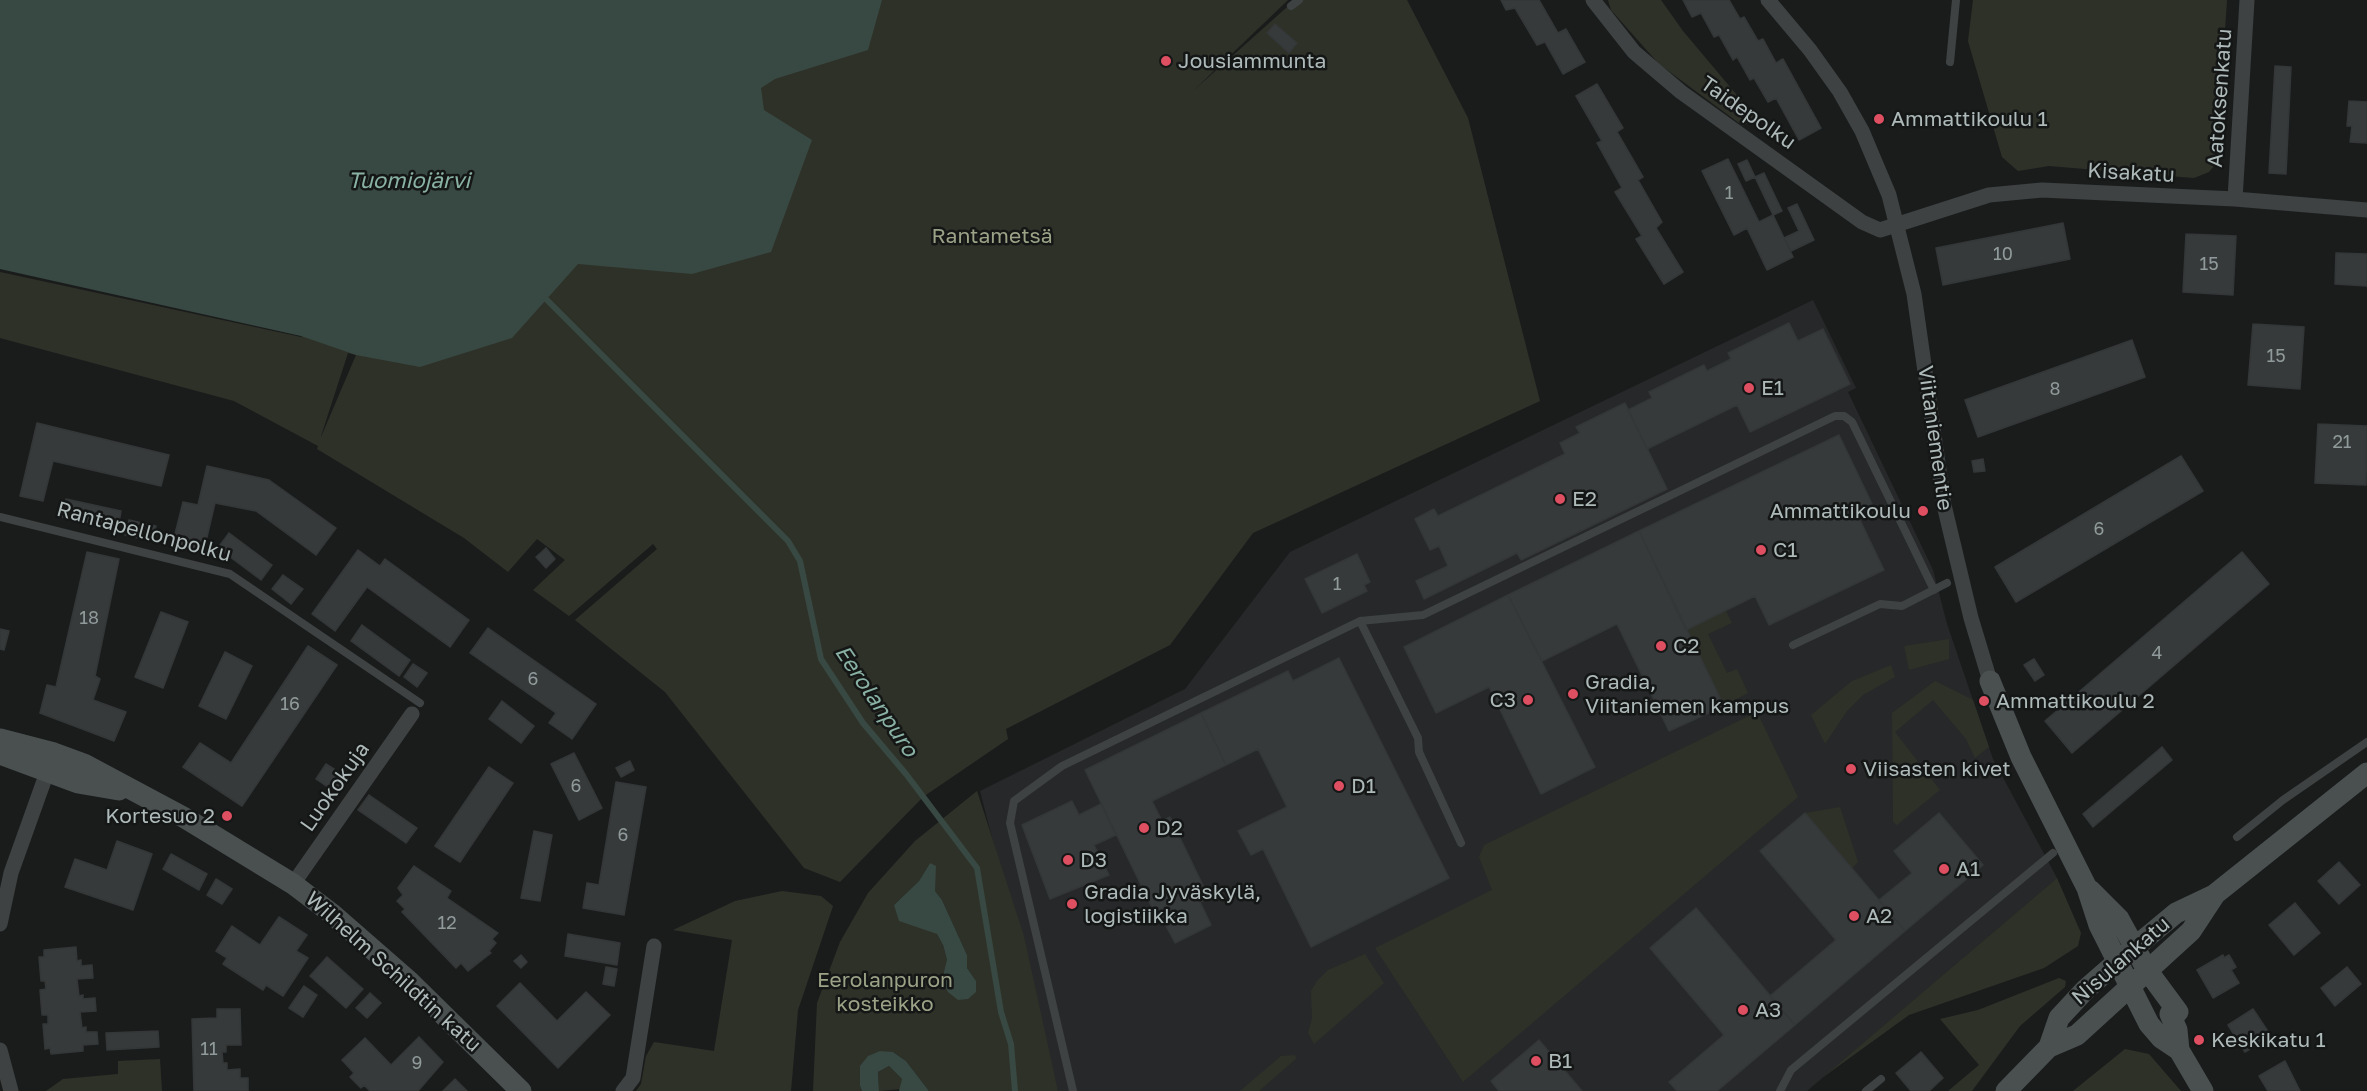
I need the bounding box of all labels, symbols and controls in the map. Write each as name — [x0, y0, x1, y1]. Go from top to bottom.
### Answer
street label: Aatoksenkatu — [2203, 28, 2237, 168]
place label: Jousiammunta — [1178, 48, 1326, 74]
marker: Jousiammunta — [1159, 54, 1173, 68]
street label: Taidepolku — [1696, 71, 1800, 155]
place label: Ammattikoulu 1 — [1891, 106, 2048, 132]
marker: Ammattikoulu 1 — [1872, 112, 1886, 126]
street label: Kisakatu — [2087, 158, 2175, 188]
water label: Tuomiojärvi — [348, 168, 470, 194]
house number: 1 — [1725, 182, 1733, 204]
park label: Rantametsä — [931, 223, 1053, 249]
house number: 10 — [1993, 243, 2013, 265]
house number: 15 — [2199, 253, 2219, 275]
house number: 15 — [2266, 345, 2286, 367]
street label: Viitaniementie — [1912, 364, 1958, 512]
place label: E1 — [1761, 375, 1784, 401]
house number: 8 — [2050, 378, 2060, 400]
marker: E1 — [1742, 381, 1756, 395]
house number: 21 — [2332, 431, 2352, 453]
place label: E2 — [1572, 486, 1597, 512]
marker: E2 — [1553, 492, 1567, 506]
street label: Rantapellonpolku — [54, 497, 234, 567]
place label: Ammattikoulu — [1770, 498, 1911, 524]
marker: Ammattikoulu — [1916, 504, 1930, 518]
house number: 6 — [2094, 518, 2104, 540]
place label: C1 — [1773, 537, 1797, 563]
marker: C1 — [1754, 543, 1768, 557]
house number: 1 — [1333, 573, 1341, 595]
house number: 18 — [79, 607, 99, 629]
place label: C2 — [1673, 633, 1699, 659]
marker: C2 — [1654, 639, 1668, 653]
water label: Eerolanpuro — [829, 640, 923, 762]
house number: 4 — [2152, 642, 2162, 664]
house number: 6 — [528, 668, 538, 690]
place label: Gradia, Viitaniemen kampus — [1585, 669, 1789, 719]
place label: C3 — [1489, 687, 1516, 713]
marker: Gradia, Viitaniemen kampus — [1566, 687, 1580, 701]
place label: Ammattikoulu 2 — [1996, 688, 2155, 714]
house number: 16 — [280, 693, 300, 715]
marker: C3 — [1521, 693, 1535, 707]
marker: Ammattikoulu 2 — [1977, 694, 1991, 708]
street label: Luokokuja — [295, 738, 375, 836]
place label: Viisasten kivet — [1863, 756, 2011, 782]
marker: Viisasten kivet — [1844, 762, 1858, 776]
place label: D1 — [1351, 773, 1376, 799]
house number: 6 — [571, 775, 581, 797]
marker: D1 — [1332, 779, 1346, 793]
place label: Kortesuo 2 — [105, 803, 215, 829]
marker: Kortesuo 2 — [220, 809, 234, 823]
place label: D2 — [1156, 815, 1183, 841]
marker: D2 — [1137, 821, 1151, 835]
house number: 6 — [618, 824, 628, 846]
place label: D3 — [1080, 847, 1107, 873]
marker: D3 — [1061, 853, 1075, 867]
place label: A1 — [1956, 856, 1980, 882]
marker: A1 — [1937, 862, 1951, 876]
place label: Gradia Jyväskylä, logistiikka — [1084, 879, 1261, 929]
street label: Wilhelm Schildtin katu — [300, 886, 486, 1058]
marker: Gradia Jyväskylä, logistiikka — [1065, 897, 1079, 911]
place label: A2 — [1866, 903, 1892, 929]
marker: A2 — [1847, 909, 1861, 923]
house number: 12 — [437, 912, 457, 934]
street label: Nisulankatu — [2067, 912, 2175, 1010]
park label: Eerolanpuron kosteikko — [817, 967, 953, 1017]
place label: A3 — [1755, 997, 1781, 1023]
marker: A3 — [1736, 1003, 1750, 1017]
place label: Keskikatu 1 — [2211, 1027, 2326, 1053]
marker: Keskikatu 1 — [2192, 1033, 2206, 1047]
house number: 11 — [200, 1038, 218, 1060]
place label: B1 — [1548, 1048, 1572, 1074]
house number: 9 — [412, 1052, 422, 1074]
marker: B1 — [1529, 1054, 1543, 1068]

